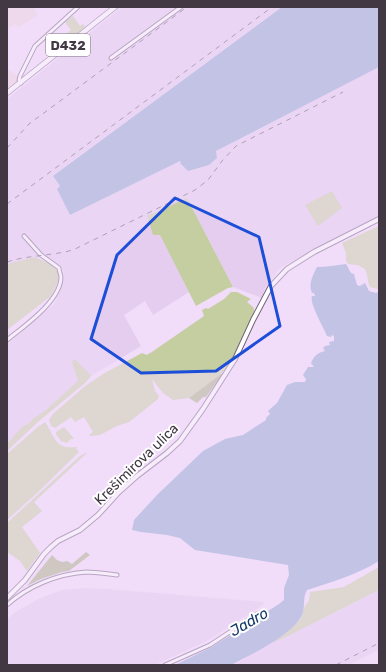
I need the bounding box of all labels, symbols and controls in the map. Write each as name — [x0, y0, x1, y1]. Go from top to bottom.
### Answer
road number: D432 — [46, 34, 90, 56]
street label: Krešimirova ulica — [91, 420, 182, 509]
water label: Jadro — [227, 604, 272, 640]

